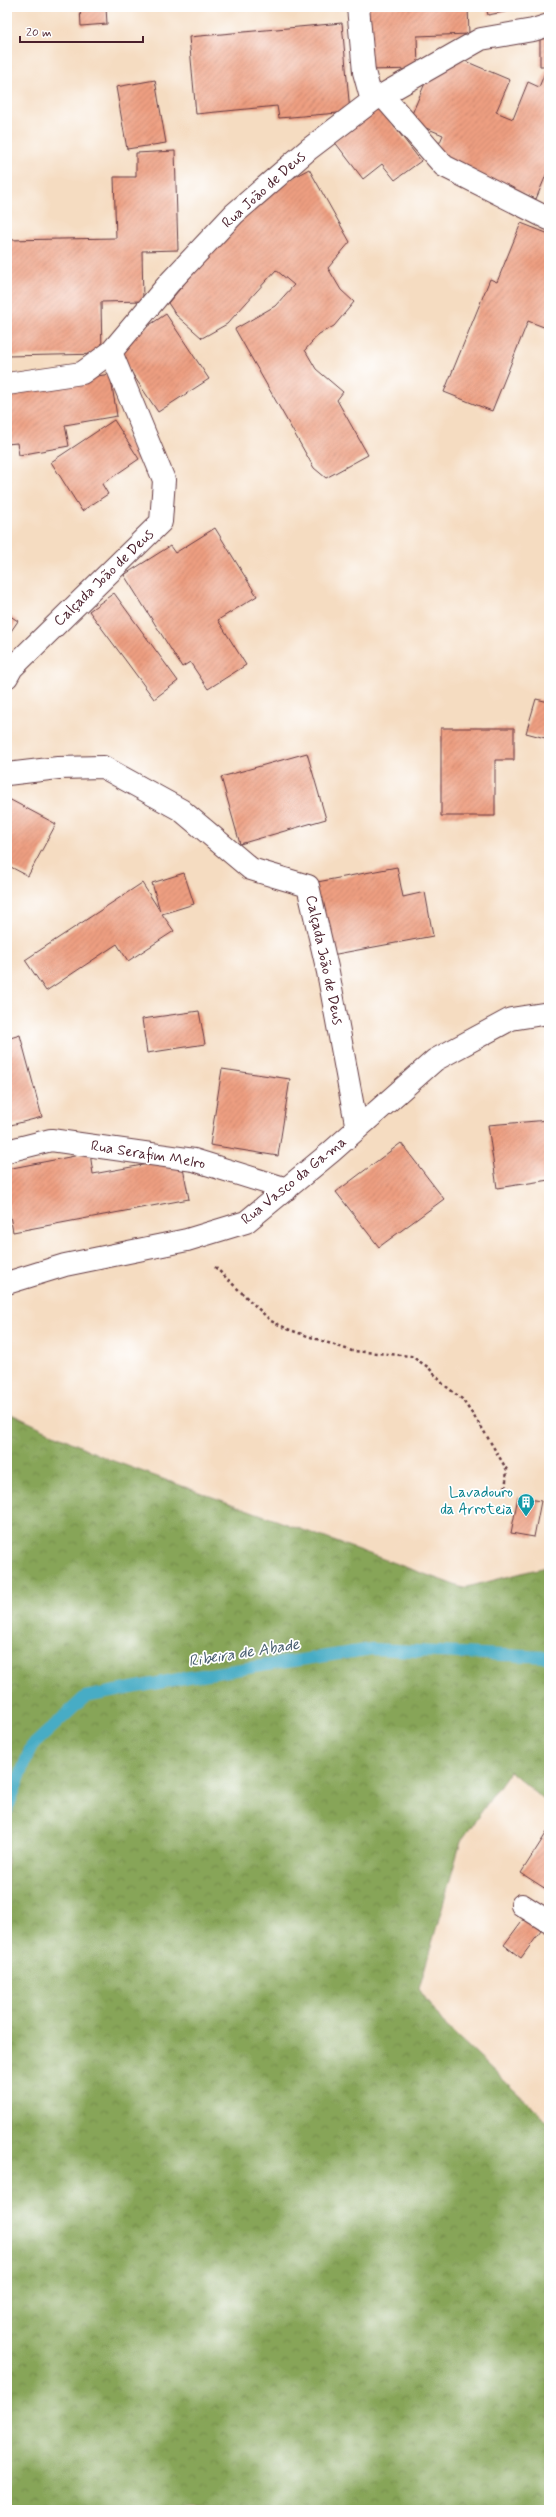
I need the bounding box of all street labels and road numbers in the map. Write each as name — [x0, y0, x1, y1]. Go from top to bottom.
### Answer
street label: Rua João de Deus — [218, 147, 310, 233]
street label: Calçada João de Deus — [49, 525, 159, 631]
street label: Calçada João de Deus — [300, 893, 348, 1027]
street label: Rua Vasco da Gama — [237, 1132, 351, 1230]
street label: Rua Serafim Melro — [89, 1136, 207, 1174]

